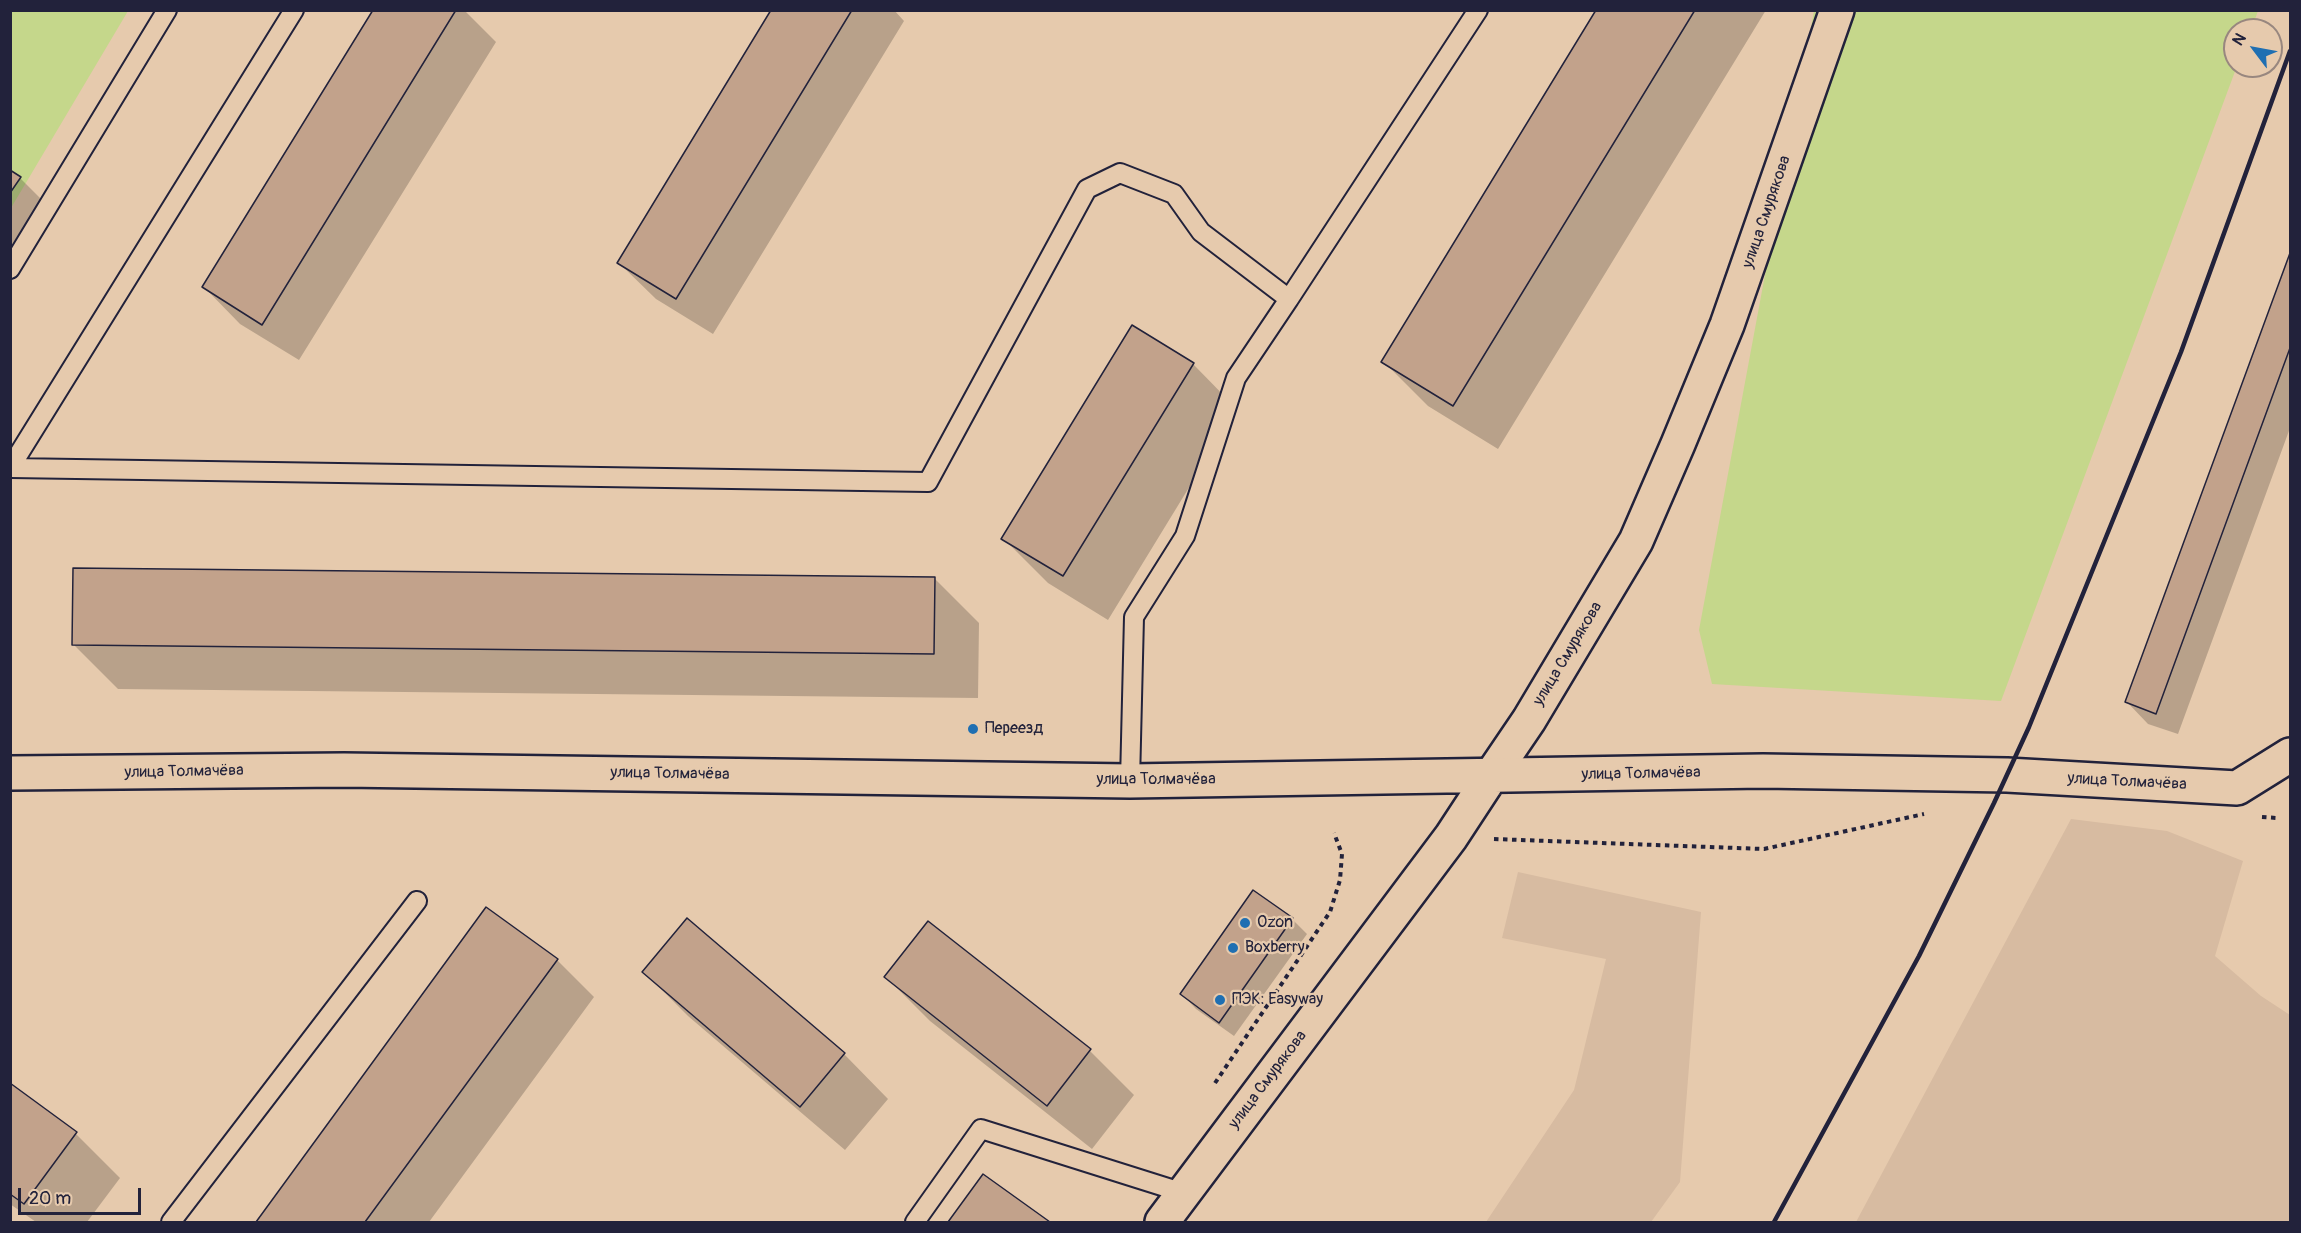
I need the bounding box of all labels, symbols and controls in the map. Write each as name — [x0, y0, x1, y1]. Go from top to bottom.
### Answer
north arrow — [2223, 18, 2283, 78]
text: N — [2228, 30, 2251, 49]
street label: улица Смурякова — [1739, 153, 1795, 271]
street label: улица Смурякова — [1529, 599, 1607, 709]
place label: Переезд — [985, 719, 1043, 739]
marker: Переезд — [966, 722, 980, 736]
street label: улица Толмачёва — [124, 761, 244, 783]
street label: улица Толмачёва — [610, 763, 730, 785]
street label: улица Толмачёва — [1581, 763, 1701, 785]
street label: улица Толмачёва — [2067, 769, 2187, 795]
street label: улица Толмачёва — [1096, 770, 1216, 790]
place label: Ozon — [1257, 913, 1293, 933]
marker: Ozon — [1238, 916, 1252, 930]
place label: Boxberry — [1245, 938, 1304, 958]
marker: Boxberry — [1226, 941, 1240, 955]
place label: ПЭК: Easyway — [1232, 990, 1323, 1010]
marker: ПЭК: Easyway — [1213, 993, 1227, 1007]
street label: улица Смурякова — [1225, 1027, 1311, 1133]
scale bar — [21, 1176, 144, 1214]
text: 20 m — [29, 1187, 71, 1210]

